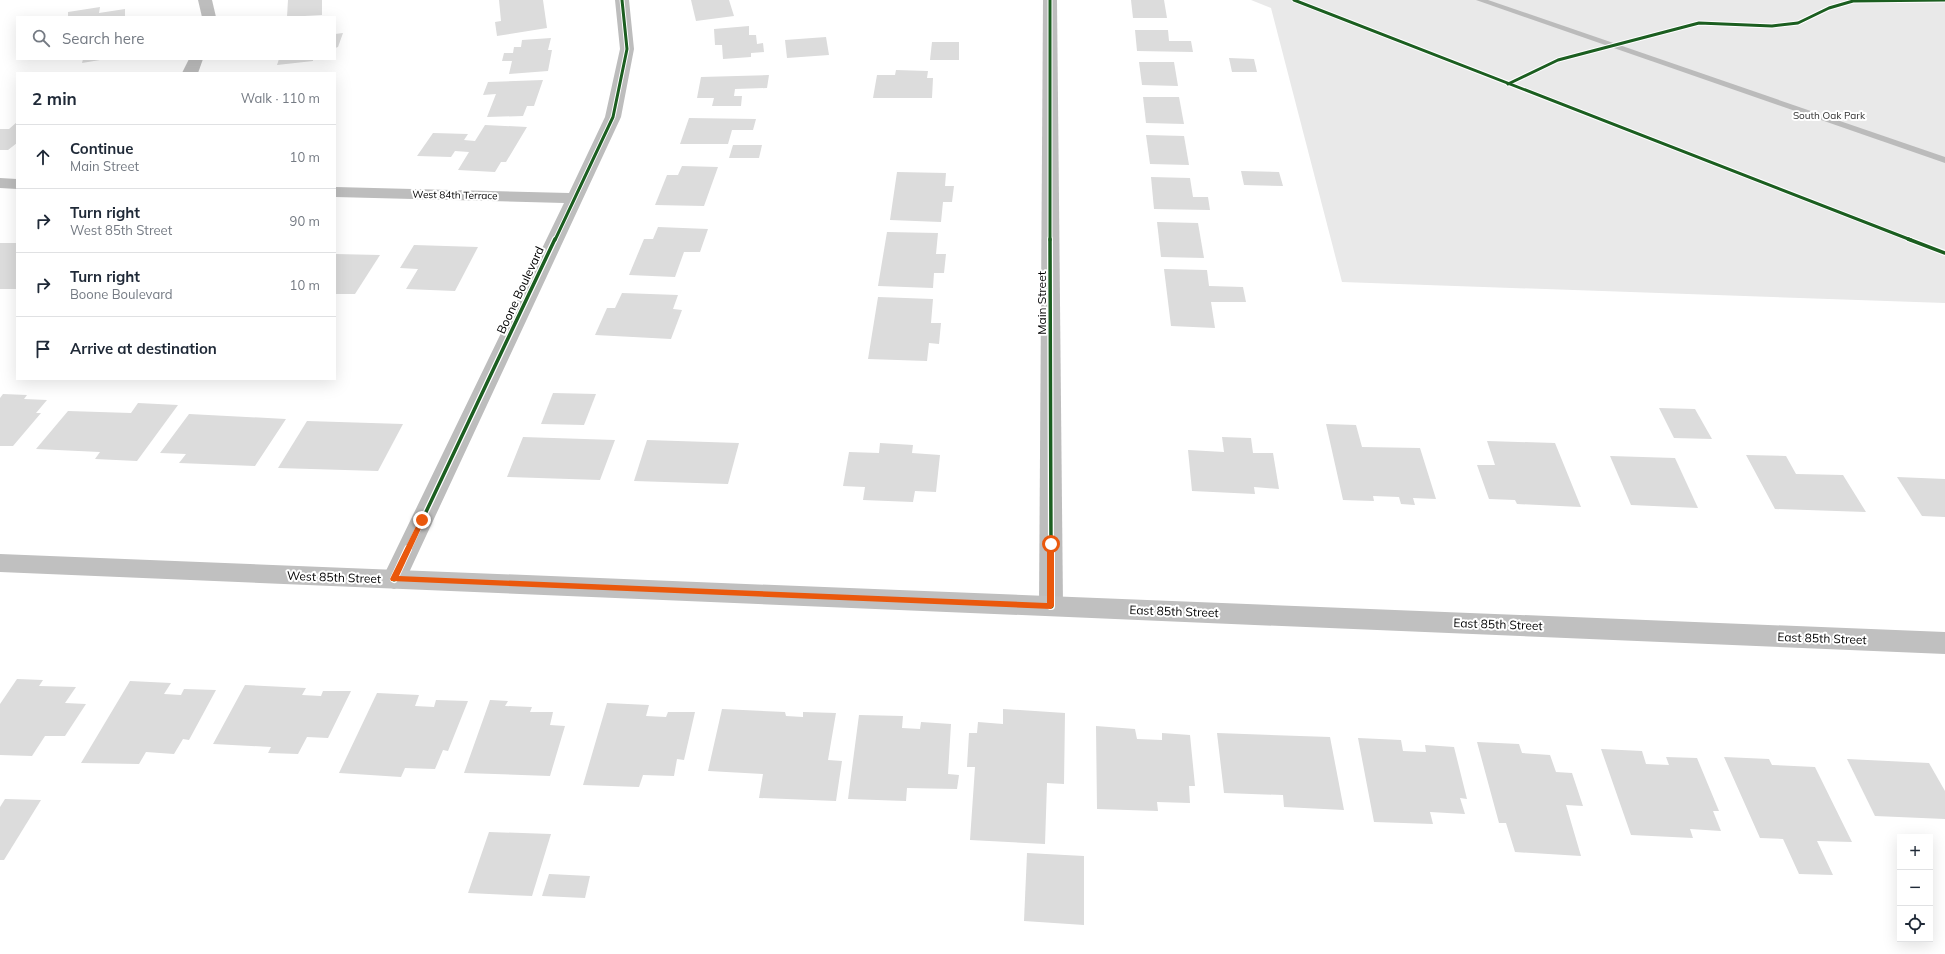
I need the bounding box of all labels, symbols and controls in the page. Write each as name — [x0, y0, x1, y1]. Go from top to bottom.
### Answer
search box — [16, 16, 336, 60]
icon: search — [30, 27, 52, 49]
text: Search here — [62, 29, 144, 48]
text: 2 min — [32, 88, 77, 109]
text: Walk · 110 m — [241, 90, 320, 106]
park label: South Oak Park — [1793, 109, 1866, 122]
text: Continue — [70, 139, 133, 158]
icon: ahead — [32, 146, 54, 168]
text: 10 m — [290, 149, 320, 165]
text: Main Street — [70, 158, 139, 174]
street label: West 84th Terrace — [412, 188, 498, 202]
text: Turn right — [70, 203, 140, 222]
icon: right — [32, 210, 54, 232]
text: 90 m — [290, 213, 320, 229]
text: West 85th Street — [70, 222, 172, 238]
street label: Boone Boulevard — [493, 244, 547, 336]
text: Turn right — [70, 267, 140, 286]
street label: Main Street — [1034, 271, 1049, 335]
icon: right — [32, 274, 54, 296]
text: 10 m — [290, 277, 320, 293]
text: Boone Boulevard — [70, 286, 173, 302]
icon: arrive — [32, 338, 54, 360]
text: Arrive at destination — [70, 339, 217, 358]
route end — [413, 511, 431, 529]
route start — [1042, 535, 1060, 553]
street label: West 85th Street — [287, 568, 381, 586]
street label: East 85th Street — [1129, 602, 1219, 620]
street label: East 85th Street — [1453, 615, 1543, 633]
street label: East 85th Street — [1777, 629, 1867, 647]
map controls — [1897, 834, 1933, 942]
button: + — [1897, 834, 1933, 870]
button: − — [1897, 870, 1933, 906]
button: locate — [1897, 906, 1933, 942]

